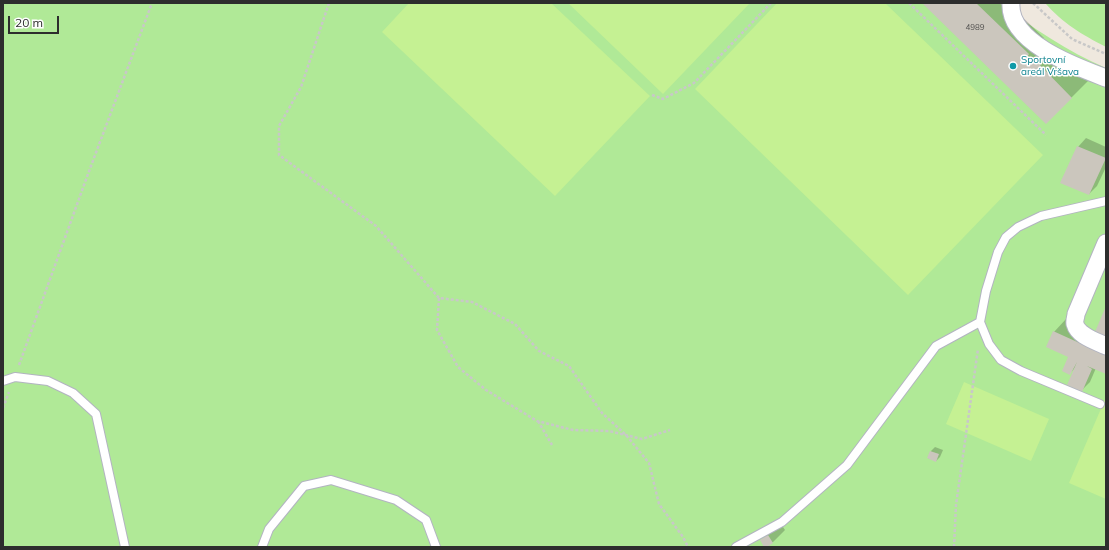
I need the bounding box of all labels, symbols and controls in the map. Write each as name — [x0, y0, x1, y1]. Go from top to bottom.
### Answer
scale bar — [10, 8, 61, 34]
text: 20 m — [15, 15, 43, 30]
house number: 4989 — [965, 23, 985, 33]
place label: Sportovní areál Vršava — [1021, 54, 1079, 78]
marker: Sportovní areál Vršava — [1008, 61, 1018, 71]

